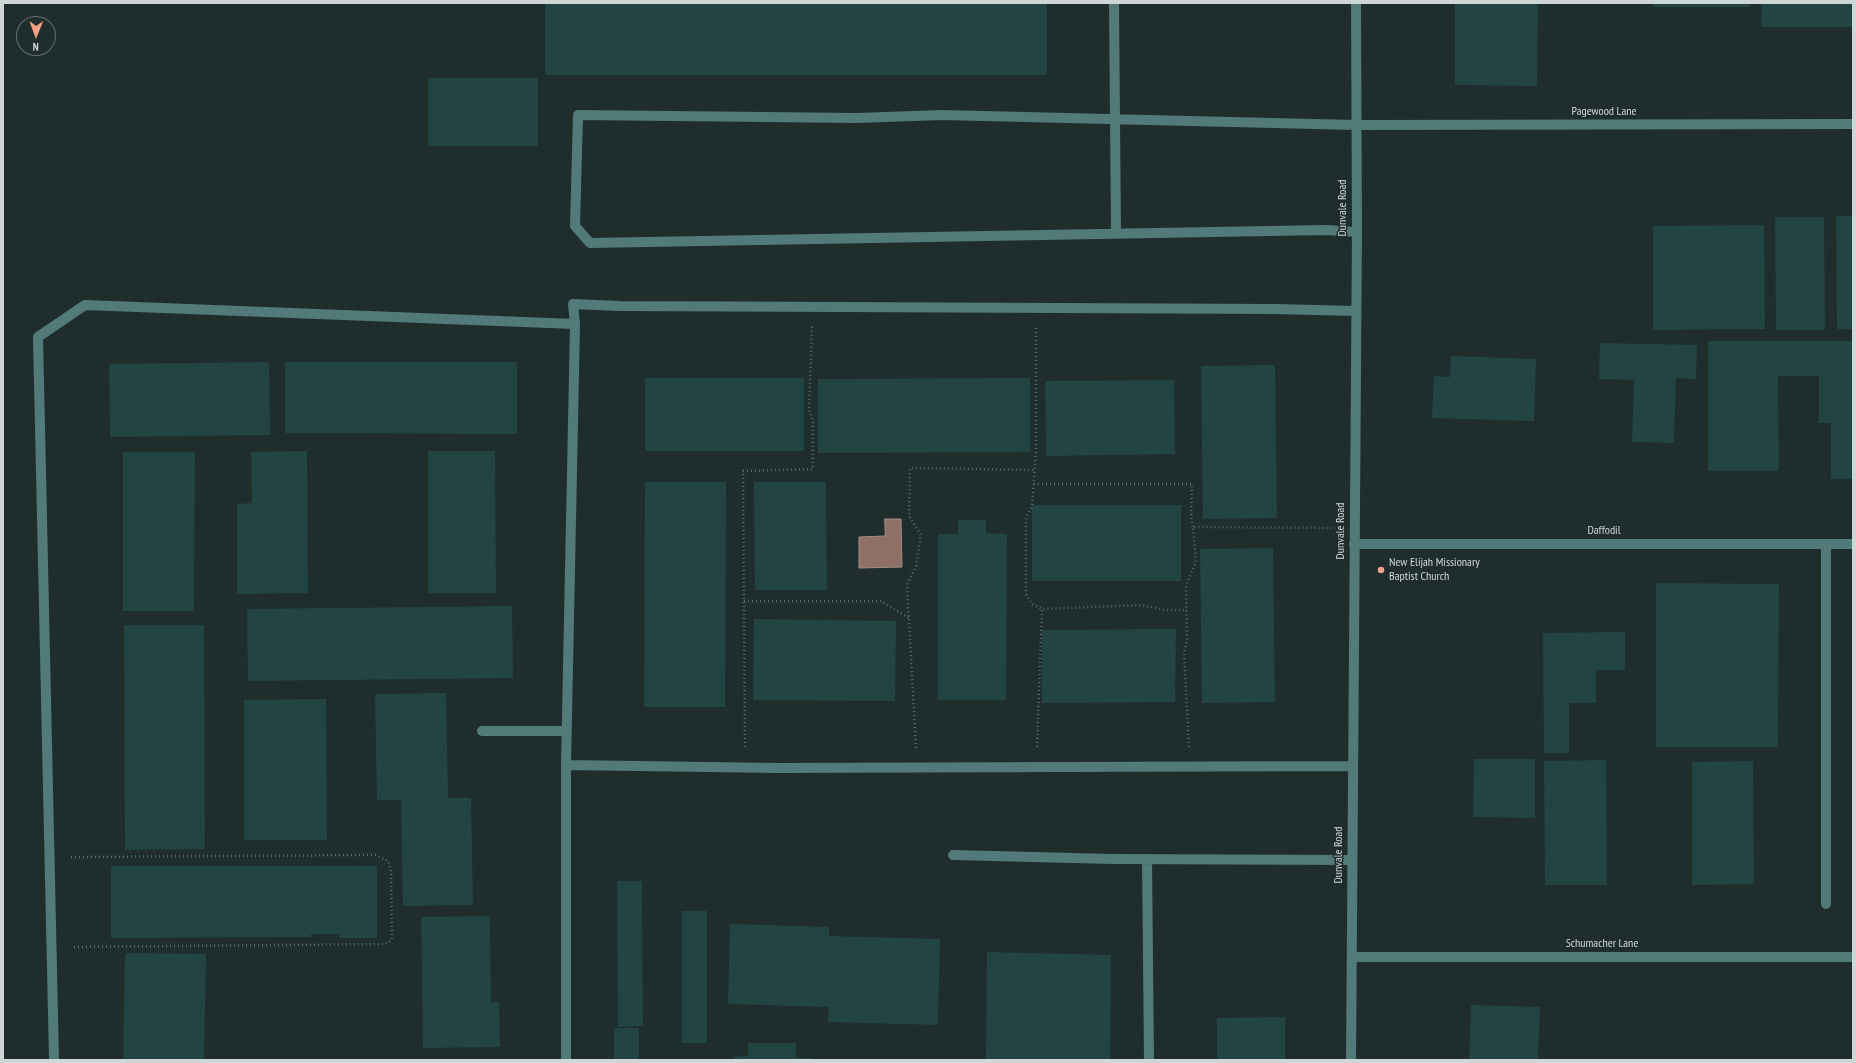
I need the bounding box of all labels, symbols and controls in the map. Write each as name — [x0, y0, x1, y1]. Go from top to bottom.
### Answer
north arrow — [16, 16, 56, 56]
text: N — [33, 40, 39, 54]
street label: Pagewood Lane — [1572, 105, 1636, 119]
street label: Dunvale Road — [1336, 180, 1350, 236]
street label: Dunvale Road — [1334, 503, 1348, 559]
street label: Daffodil — [1588, 524, 1620, 538]
place label: New Elijah Missionary Baptist Church — [1389, 556, 1480, 584]
marker: New Elijah Missionary Baptist Church — [1376, 565, 1386, 575]
street label: Dunvale Road — [1332, 827, 1346, 883]
street label: Schumacher Lane — [1566, 937, 1638, 951]

